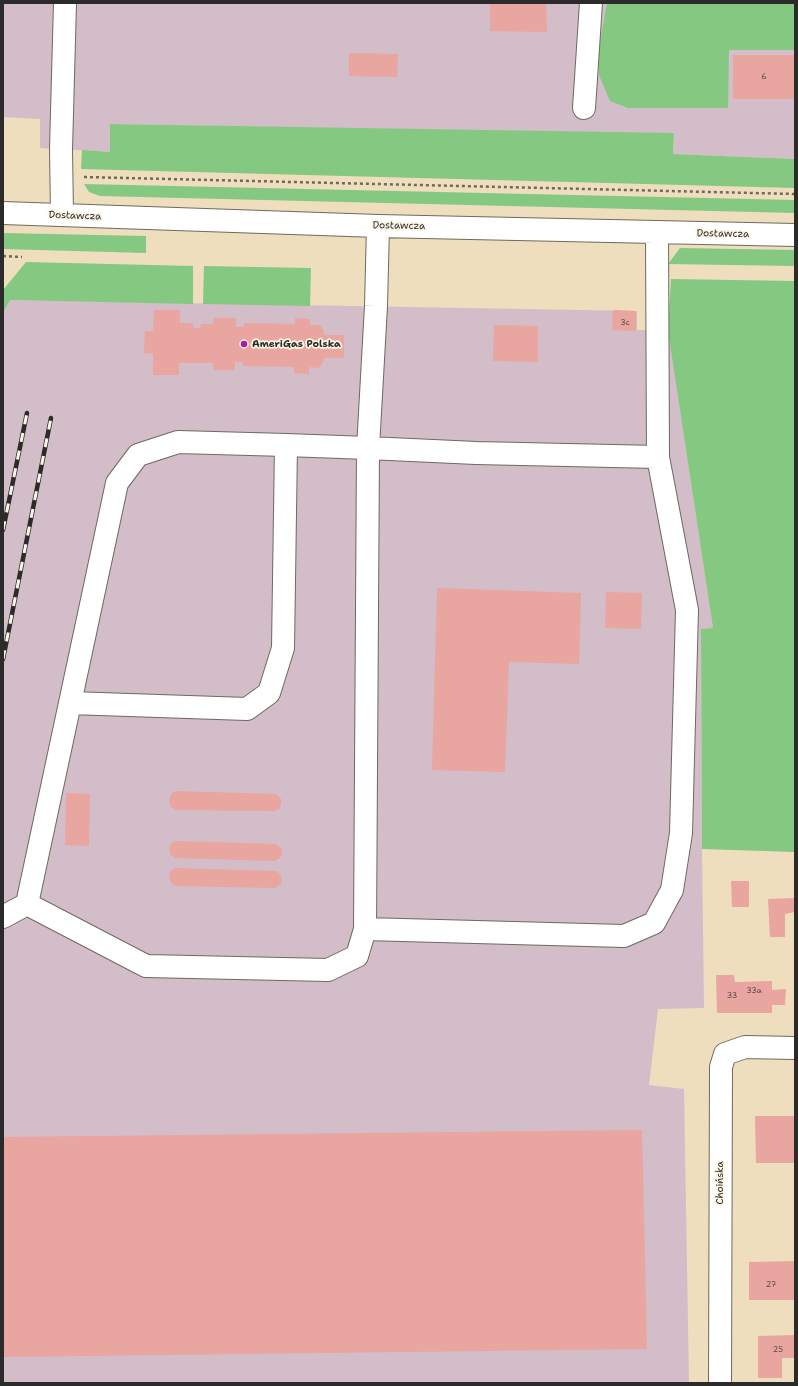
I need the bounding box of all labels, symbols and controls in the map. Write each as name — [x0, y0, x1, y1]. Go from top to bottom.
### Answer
house number: 6 — [761, 72, 767, 82]
street label: Dostawcza — [48, 209, 102, 223]
street label: Dostawcza — [373, 220, 425, 232]
street label: Dostawcza — [697, 228, 749, 240]
house number: 3c — [620, 318, 630, 328]
place label: AmeriGas Polska — [252, 338, 341, 350]
marker: AmeriGas Polska — [239, 339, 249, 349]
house number: 33a — [746, 986, 762, 996]
house number: 33 — [727, 991, 737, 1001]
street label: Choińska — [714, 1161, 726, 1205]
house number: 27 — [766, 1280, 776, 1290]
house number: 25 — [773, 1345, 783, 1355]

